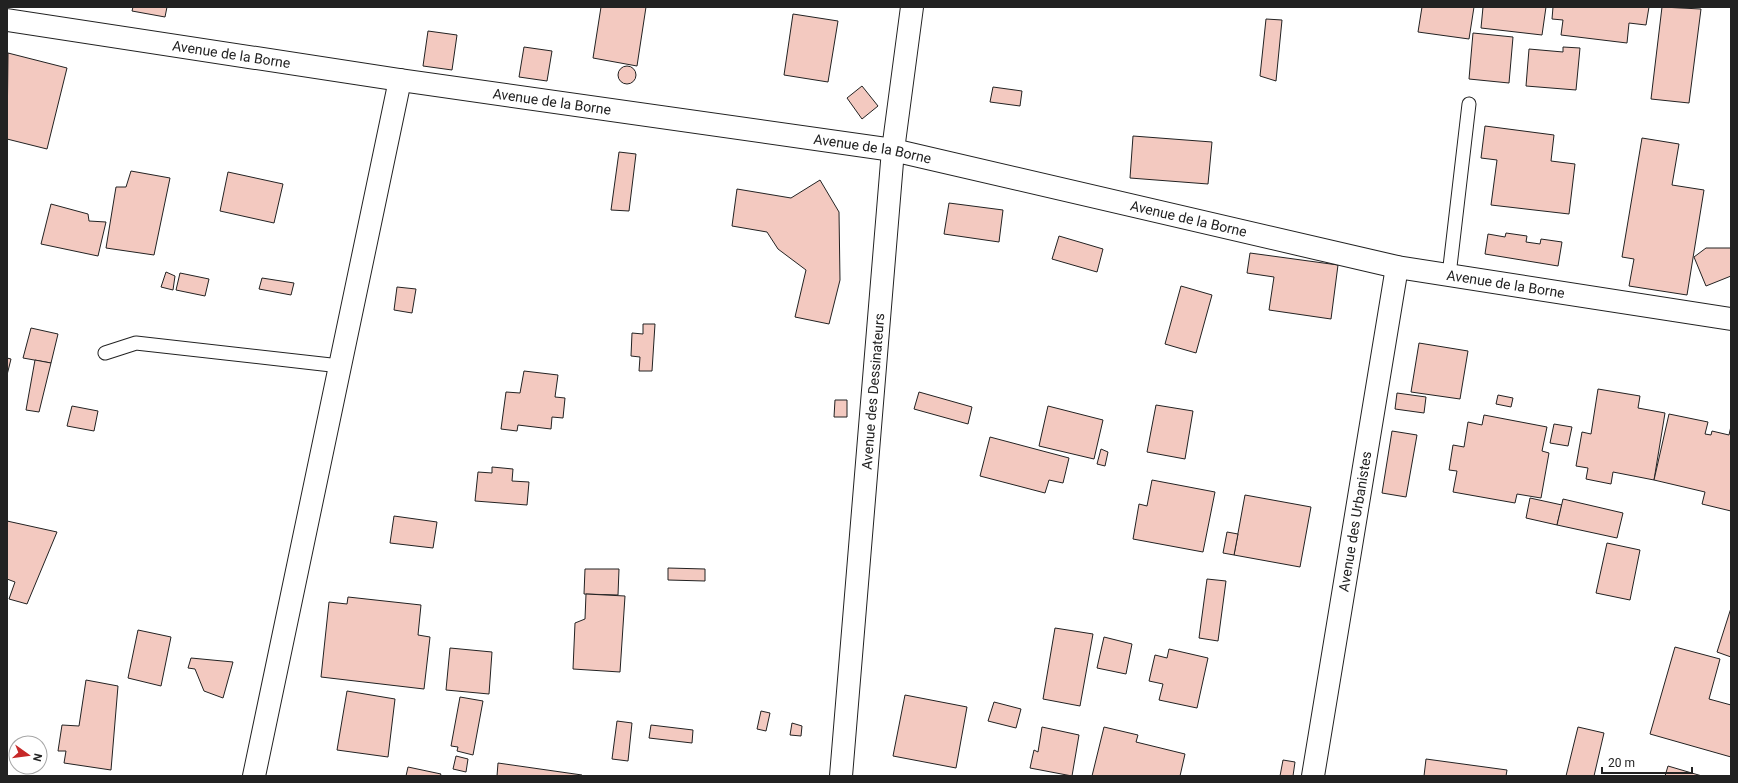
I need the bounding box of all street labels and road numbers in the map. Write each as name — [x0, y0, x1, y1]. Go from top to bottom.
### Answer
street label: Avenue de la Borne — [171, 37, 292, 71]
street label: Avenue de la Borne — [492, 85, 612, 118]
street label: Avenue de la Borne — [813, 131, 933, 167]
street label: Avenue de la Borne — [1129, 197, 1249, 240]
street label: Avenue de la Borne — [1446, 267, 1566, 301]
street label: Avenue des Dessinateurs — [858, 312, 887, 470]
street label: Avenue des Urbanistes — [1336, 450, 1374, 593]

